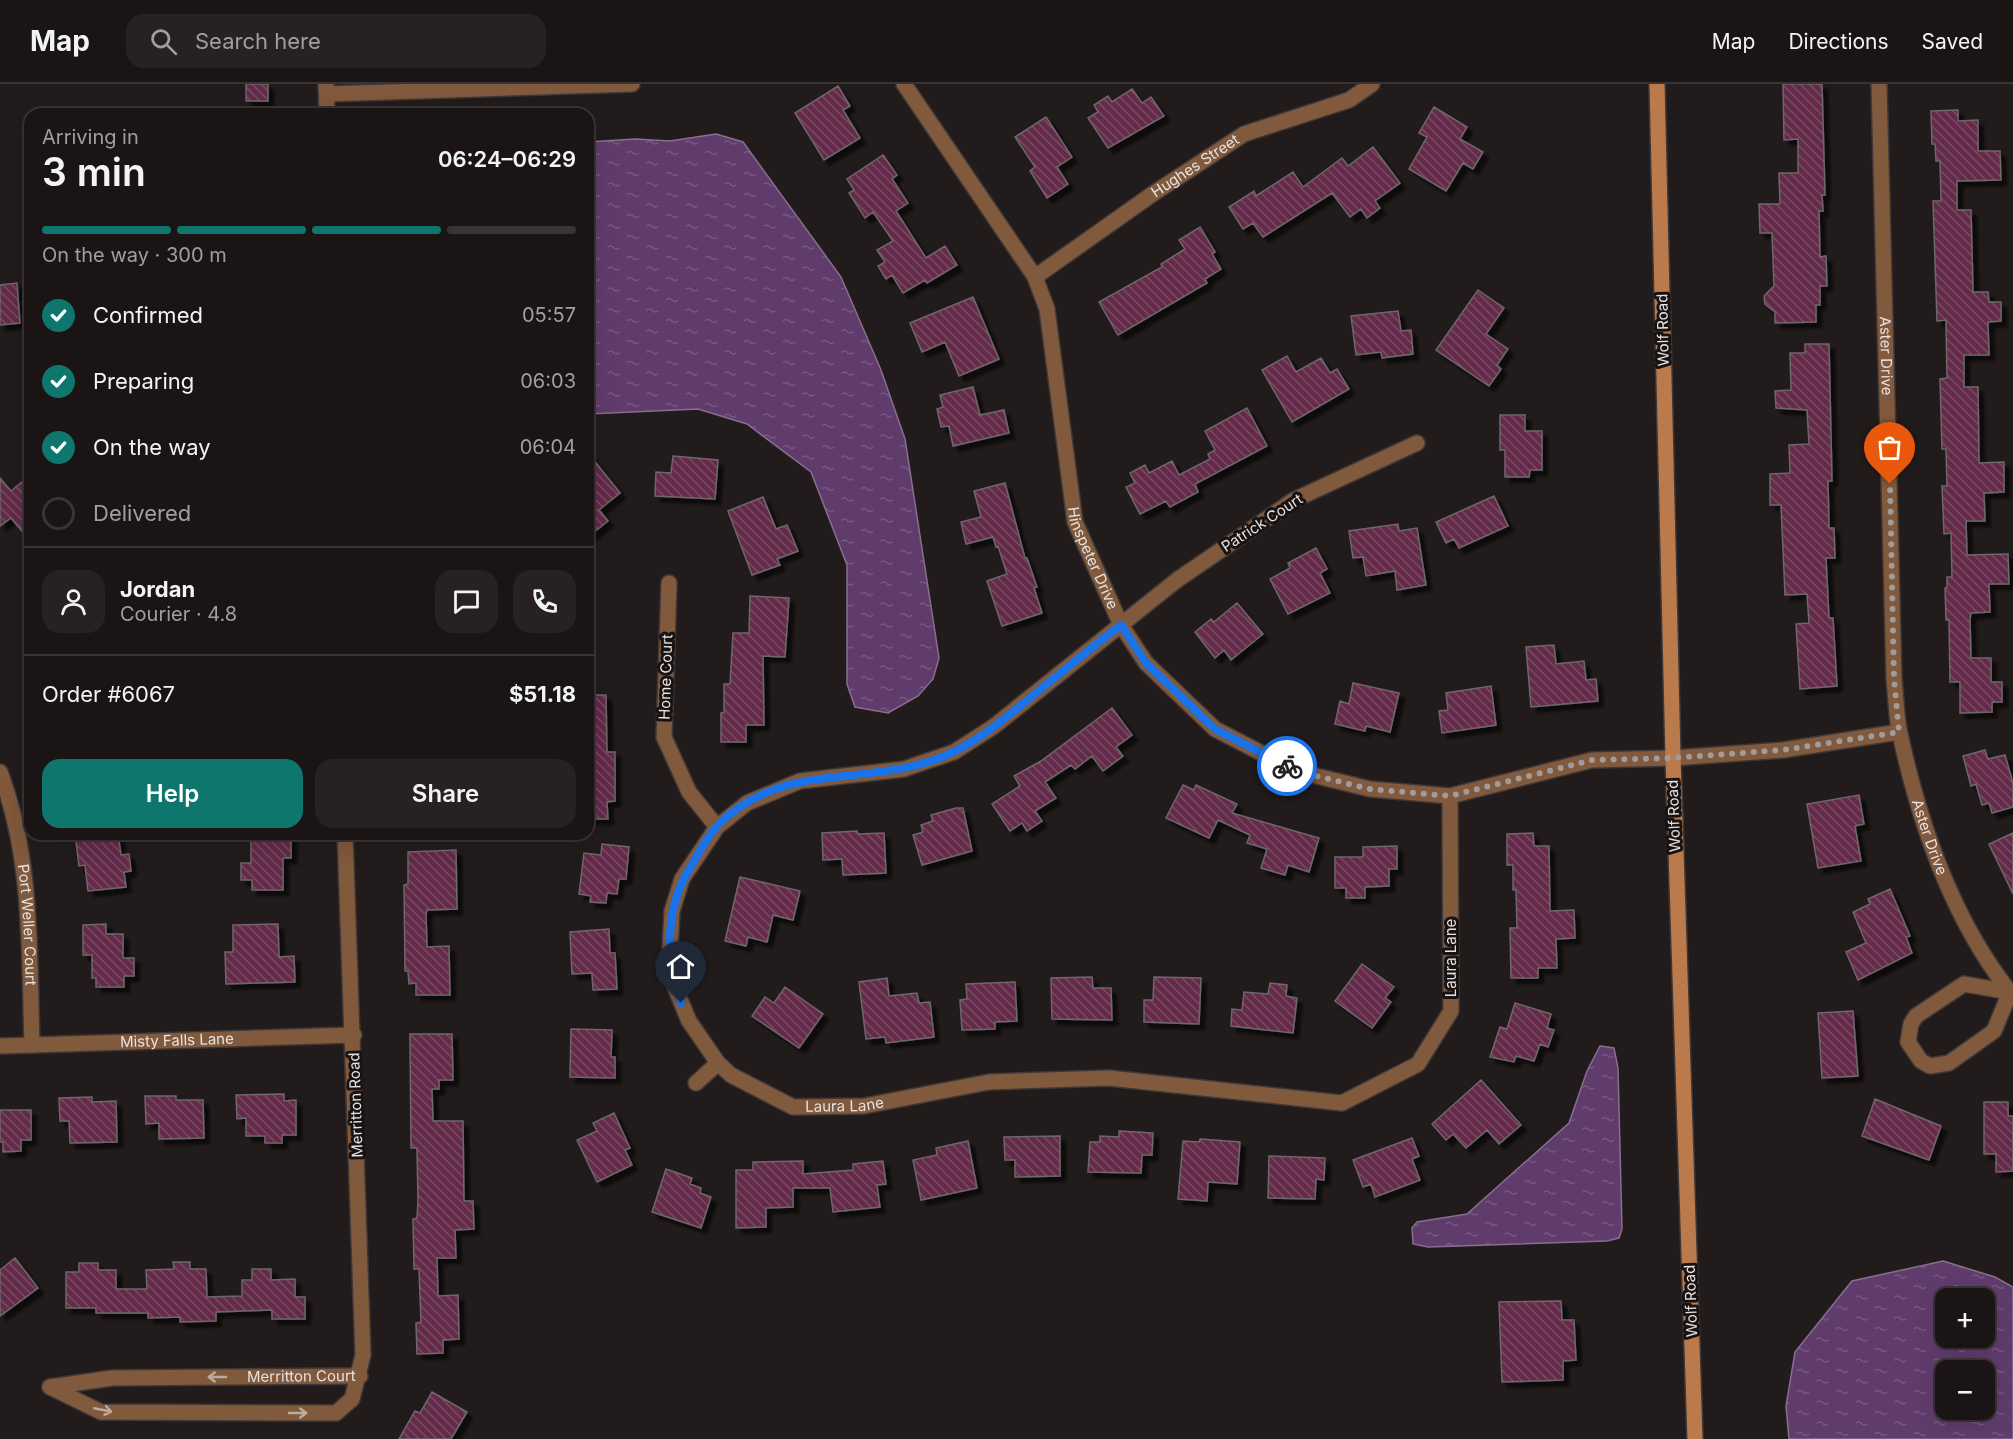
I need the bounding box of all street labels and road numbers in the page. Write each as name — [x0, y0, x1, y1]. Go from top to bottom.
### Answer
street label: Hughes Street — [1147, 130, 1243, 201]
street label: Wolf Road — [1652, 294, 1673, 366]
street label: Aster Drive — [1876, 316, 1897, 396]
street label: Patrick Court — [1218, 489, 1306, 556]
street label: Hinspeter Drive — [1064, 505, 1123, 612]
street label: Home Court — [655, 634, 676, 720]
street label: Wolf Road — [1663, 779, 1684, 853]
street label: Aster Drive — [1908, 797, 1952, 878]
street label: Port Weller Court — [14, 863, 41, 986]
street label: Laura Lane — [1441, 919, 1460, 997]
street label: Misty Falls Lane — [120, 1029, 234, 1051]
street label: Merritton Road — [344, 1052, 367, 1158]
street label: Laura Lane — [805, 1092, 885, 1116]
street label: Wolf Road — [1680, 1264, 1701, 1338]
street label: Merritton Court — [247, 1366, 356, 1386]

